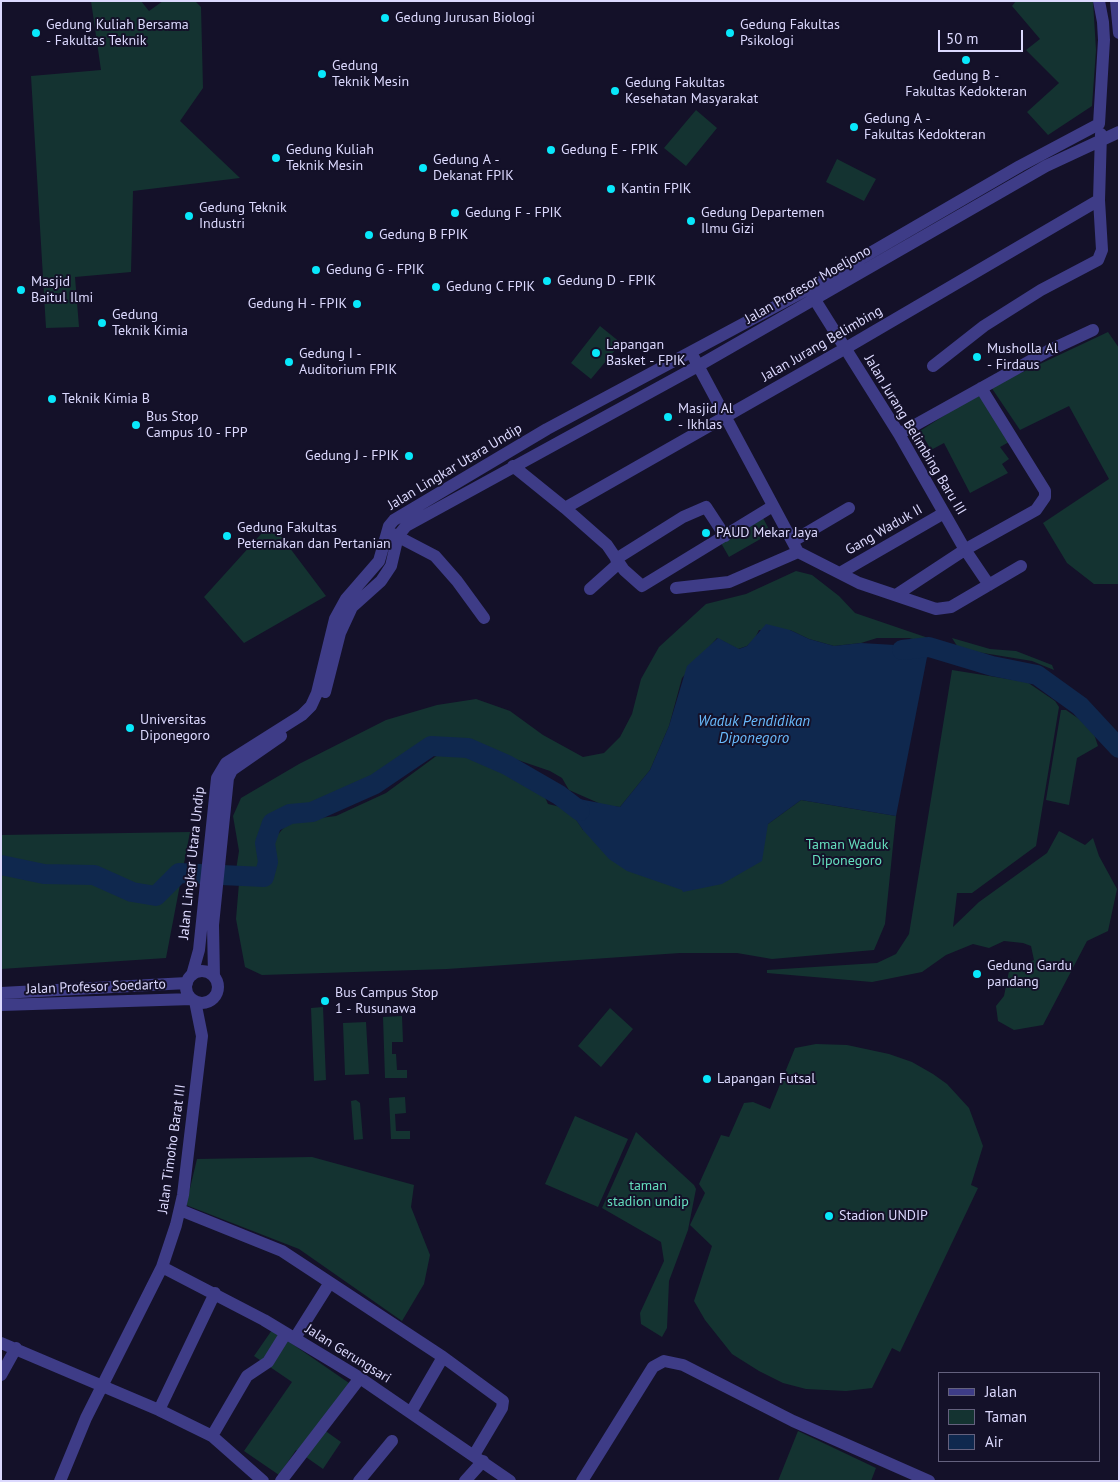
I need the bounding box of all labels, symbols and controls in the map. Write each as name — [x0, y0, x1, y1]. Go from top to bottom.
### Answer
place label: Gedung Jurusan Biologi — [395, 10, 535, 26]
marker: Gedung Jurusan Biologi — [379, 12, 391, 24]
place label: Gedung Kuliah Bersama - Fakultas Teknik — [46, 17, 189, 49]
place label: Gedung Fakultas Psikologi — [740, 17, 840, 49]
scale bar — [940, 20, 1025, 52]
marker: Gedung Kuliah Bersama - Fakultas Teknik — [30, 27, 42, 39]
marker: Gedung Fakultas Psikologi — [724, 27, 736, 39]
text: 50 m — [946, 29, 979, 48]
marker: Gedung B - Fakultas Kedokteran — [960, 54, 972, 66]
place label: Gedung Teknik Mesin — [332, 58, 409, 90]
marker: Gedung Teknik Mesin — [316, 68, 328, 80]
place label: Gedung B - Fakultas Kedokteran — [905, 68, 1027, 100]
place label: Gedung Fakultas Kesehatan Masyarakat — [625, 75, 758, 108]
marker: Gedung Fakultas Kesehatan Masyarakat — [609, 85, 621, 97]
place label: Gedung A - Fakultas Kedokteran — [864, 111, 986, 144]
marker: Gedung A - Fakultas Kedokteran — [848, 121, 860, 133]
place label: Gedung Kuliah Teknik Mesin — [286, 142, 374, 174]
place label: Gedung E - FPIK — [561, 142, 658, 158]
marker: Gedung E - FPIK — [545, 144, 557, 156]
marker: Gedung Kuliah Teknik Mesin — [270, 152, 282, 164]
place label: Gedung A - Dekanat FPIK — [433, 152, 514, 184]
marker: Gedung A - Dekanat FPIK — [417, 162, 429, 174]
place label: Kantin FPIK — [621, 181, 691, 197]
marker: Kantin FPIK — [605, 183, 617, 195]
place label: Gedung Teknik Industri — [199, 200, 287, 232]
place label: Gedung F - FPIK — [465, 205, 562, 221]
place label: Gedung Departemen Ilmu Gizi — [701, 205, 824, 238]
marker: Gedung F - FPIK — [449, 207, 461, 219]
marker: Gedung Teknik Industri — [183, 210, 195, 222]
marker: Gedung Departemen Ilmu Gizi — [685, 215, 697, 227]
place label: Gedung B FPIK — [379, 227, 468, 243]
marker: Gedung B FPIK — [363, 229, 375, 241]
street label: Jalan Profesor Moeljono — [742, 242, 874, 328]
place label: Gedung G - FPIK — [326, 262, 424, 278]
marker: Gedung G - FPIK — [310, 264, 322, 276]
place label: Gedung D - FPIK — [557, 273, 656, 289]
place label: Masjid Baitul Ilmi — [31, 274, 93, 306]
marker: Gedung D - FPIK — [541, 275, 553, 287]
place label: Gedung C FPIK — [446, 279, 535, 295]
marker: Gedung C FPIK — [430, 281, 442, 293]
marker: Masjid Baitul Ilmi — [15, 284, 27, 296]
place label: Gedung H - FPIK — [248, 296, 347, 312]
marker: Gedung H - FPIK — [351, 298, 363, 310]
street label: Jalan Jurang Belimbing — [759, 303, 885, 385]
place label: Gedung Teknik Kimia — [112, 307, 188, 340]
marker: Gedung Teknik Kimia — [96, 317, 108, 329]
place label: Lapangan Basket - FPIK — [606, 337, 686, 370]
place label: Musholla Al - Firdaus — [987, 341, 1058, 374]
place label: Gedung I - Auditorium FPIK — [299, 346, 397, 378]
marker: Lapangan Basket - FPIK — [590, 347, 602, 359]
marker: Musholla Al - Firdaus — [971, 351, 983, 363]
street label: Jalan Jurang Belimbing Baru III — [860, 352, 970, 518]
marker: Gedung I - Auditorium FPIK — [283, 356, 295, 368]
place label: Teknik Kimia B — [62, 391, 150, 407]
marker: Teknik Kimia B — [46, 393, 58, 405]
place label: Masjid Al - Ikhlas — [678, 401, 733, 434]
place label: Bus Stop Campus 10 - FPP — [146, 409, 247, 442]
marker: Masjid Al - Ikhlas — [662, 411, 674, 423]
marker: Bus Stop Campus 10 - FPP — [130, 419, 142, 431]
street label: Jalan Lingkar Utara Undip — [385, 420, 525, 514]
place label: Gedung J - FPIK — [305, 448, 399, 464]
marker: Gedung J - FPIK — [403, 450, 415, 462]
street label: Gang Waduk II — [843, 501, 925, 559]
place label: Gedung Fakultas Peternakan dan Pertanian — [237, 520, 391, 552]
place label: PAUD Mekar Jaya — [716, 525, 818, 541]
marker: PAUD Mekar Jaya — [700, 527, 712, 539]
marker: Gedung Fakultas Peternakan dan Pertanian — [221, 530, 233, 542]
place label: Universitas Diponegoro — [140, 712, 210, 744]
water label: Waduk Pendidikan Diponegoro — [698, 713, 810, 748]
marker: Universitas Diponegoro — [124, 722, 136, 734]
street label: Jalan Lingkar Utara Undip — [176, 786, 208, 940]
park label: Taman Waduk Diponegoro — [806, 837, 888, 870]
place label: Gedung Gardu pandang — [987, 958, 1072, 990]
marker: Gedung Gardu pandang — [971, 968, 983, 980]
street label: Jalan Profesor Soedarto — [26, 976, 166, 998]
place label: Bus Campus Stop 1 - Rusunawa — [335, 985, 438, 1018]
marker: Bus Campus Stop 1 - Rusunawa — [319, 995, 331, 1007]
place label: Lapangan Futsal — [717, 1071, 815, 1087]
marker: Lapangan Futsal — [701, 1073, 713, 1085]
street label: Jalan Timoho Barat III — [155, 1083, 189, 1215]
park label: taman stadion undip — [607, 1178, 689, 1210]
place label: Stadion UNDIP — [839, 1208, 928, 1224]
marker: Stadion UNDIP — [823, 1210, 835, 1222]
street label: Jalan Gerungsari — [302, 1321, 394, 1387]
legend — [938, 1372, 1100, 1462]
text: Jalan — [985, 1382, 1017, 1401]
text: Taman — [985, 1407, 1027, 1426]
text: Air — [985, 1432, 1003, 1451]

